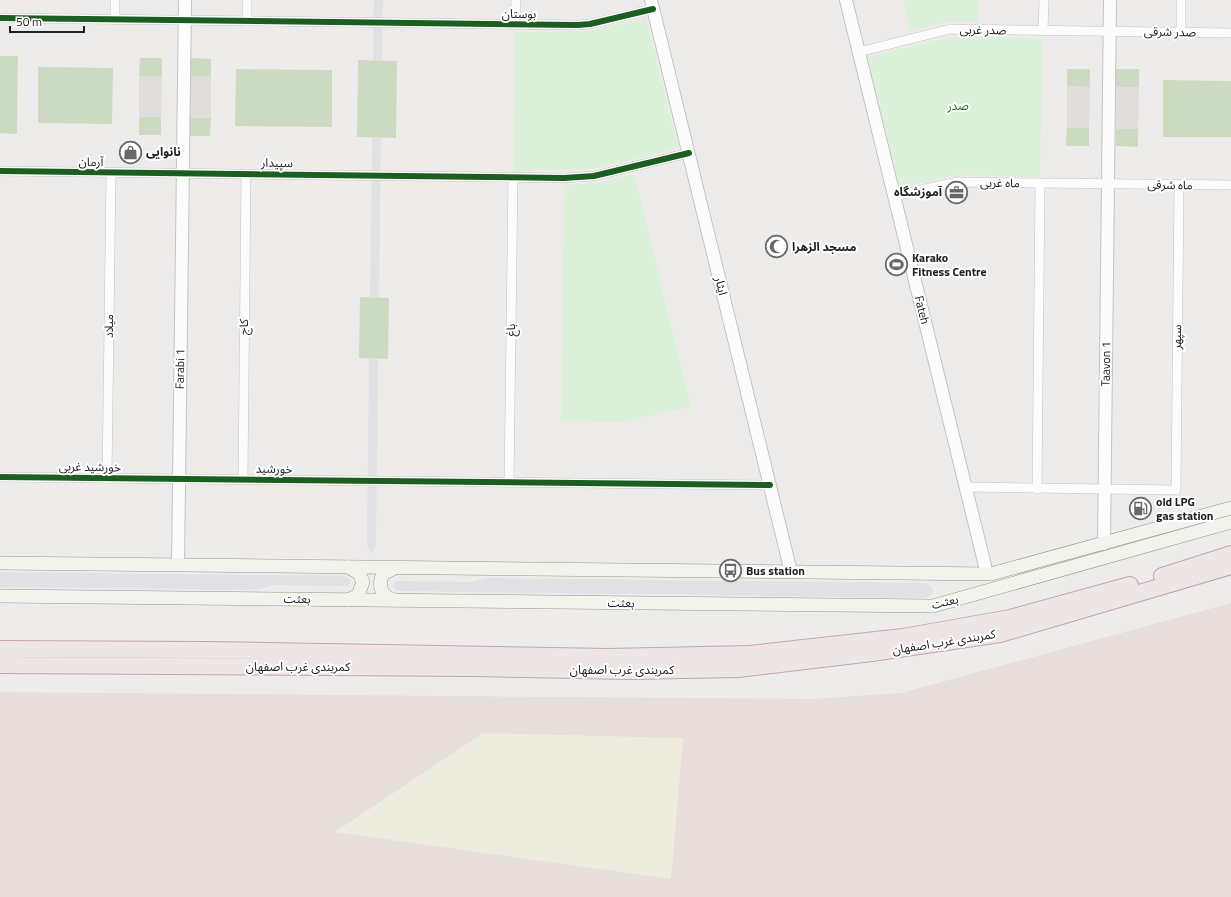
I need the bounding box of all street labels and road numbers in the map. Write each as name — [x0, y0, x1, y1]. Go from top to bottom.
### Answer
street label: بوستان — [502, 4, 536, 23]
street label: صدر غربی — [959, 20, 1007, 39]
street label: صدر شرقی — [1144, 22, 1196, 41]
street label: آرمان — [78, 152, 104, 171]
street label: سپیدار — [260, 153, 293, 172]
street label: ماه غربی — [980, 173, 1020, 192]
street label: ماه شرقی — [1147, 175, 1193, 194]
street label: ایثار — [710, 273, 733, 297]
street label: Fateh — [910, 294, 935, 326]
street label: میلاد — [99, 314, 118, 338]
street label: کاج — [234, 318, 253, 335]
street label: باغ — [501, 323, 520, 337]
street label: سپهر — [1167, 324, 1186, 351]
street label: Taavon 1 — [1096, 341, 1115, 387]
street label: Farabi 1 — [170, 349, 189, 389]
street label: خورشید غربی — [59, 456, 121, 477]
street label: خورشید — [255, 459, 293, 478]
street label: بعثت — [283, 589, 311, 608]
street label: بعثت — [930, 589, 960, 614]
street label: بعثت — [607, 593, 635, 612]
street label: کمربندی غرب اصفهان — [891, 624, 998, 659]
street label: کمربندی غرب اصفهان — [246, 657, 351, 676]
street label: کمربندی غرب اصفهان — [570, 660, 675, 679]

